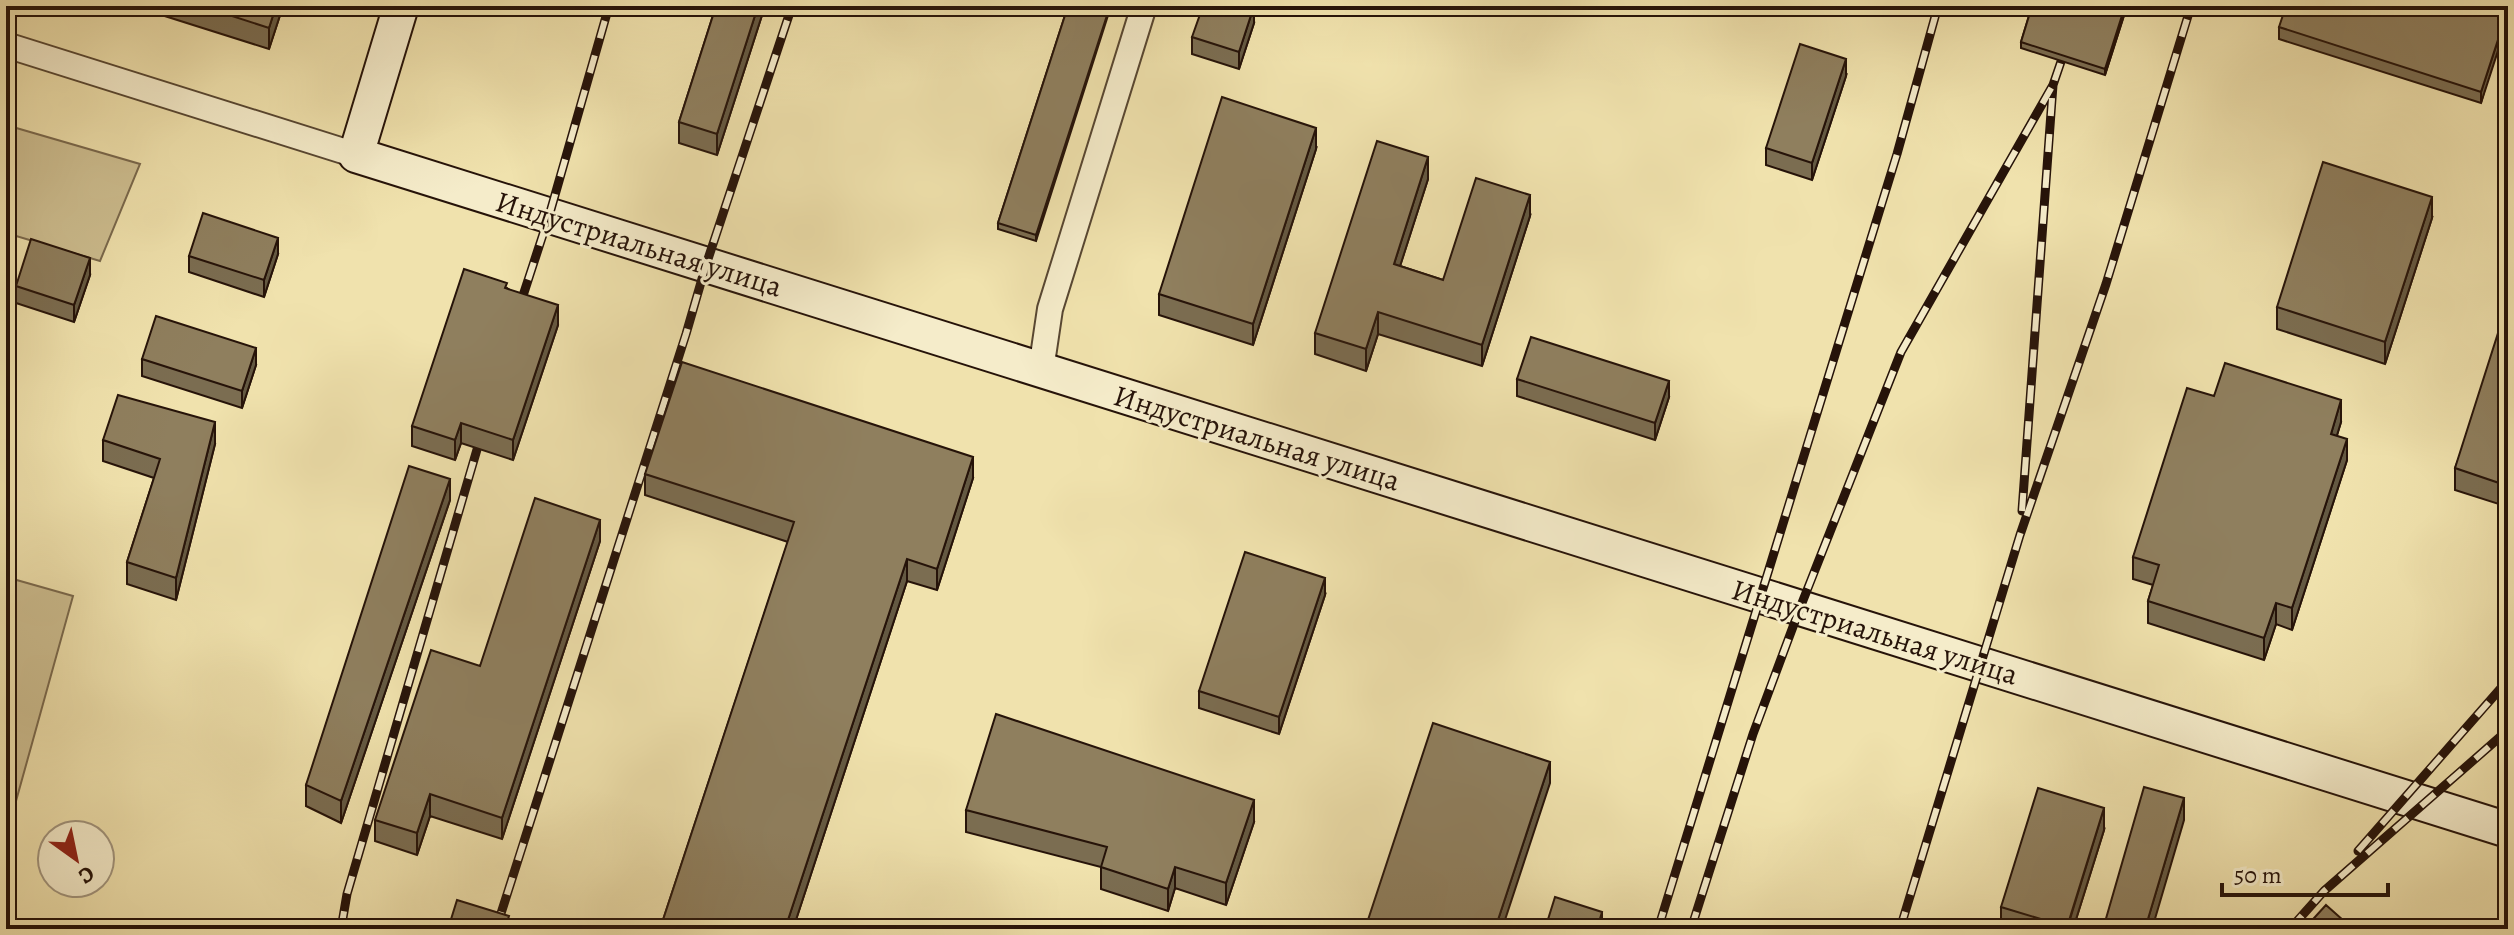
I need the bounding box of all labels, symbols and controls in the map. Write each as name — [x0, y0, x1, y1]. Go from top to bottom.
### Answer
street label: Индустриальная улица — [491, 181, 787, 307]
street label: Индустриальная улица — [1109, 375, 1405, 501]
street label: Индустриальная улица — [1727, 569, 2023, 695]
north arrow — [36, 819, 116, 899]
scale bar — [2222, 847, 2388, 897]
text: С — [72, 859, 100, 891]
text: 50 m — [2234, 859, 2282, 891]

